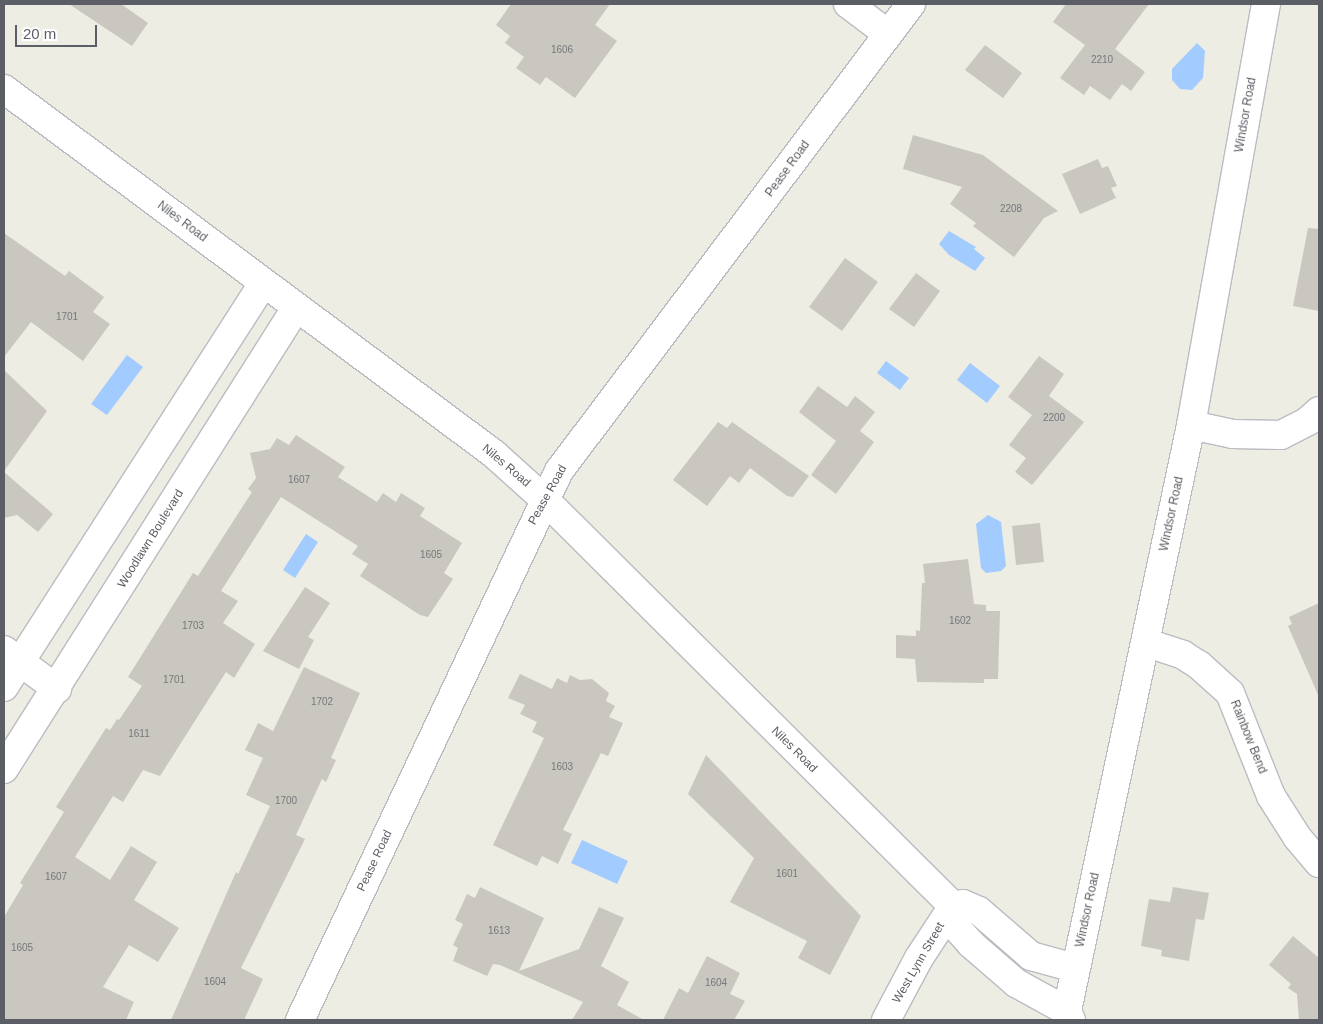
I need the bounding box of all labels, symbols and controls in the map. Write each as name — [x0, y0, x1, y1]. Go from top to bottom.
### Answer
scale bar — [18, 15, 100, 47]
text: 20 m — [23, 25, 56, 42]
house number: 1606 — [551, 44, 573, 56]
house number: 2210 — [1091, 54, 1113, 66]
street label: Windsor Road — [1232, 76, 1260, 154]
street label: Pease Road — [763, 138, 813, 200]
street label: Niles Road — [154, 199, 210, 245]
house number: 2208 — [1000, 203, 1022, 215]
house number: 1701 — [56, 311, 78, 323]
house number: 2200 — [1043, 412, 1065, 424]
street label: Niles Road — [479, 442, 533, 490]
street label: Pease Road — [526, 463, 570, 527]
house number: 1607 — [288, 474, 310, 486]
street label: Windsor Road — [1157, 475, 1187, 553]
street label: Woodlawn Boulevard — [115, 487, 187, 591]
house number: 1605 — [420, 549, 442, 561]
house number: 1602 — [949, 615, 971, 627]
house number: 1703 — [182, 620, 204, 632]
house number: 1701 — [163, 674, 185, 686]
house number: 1702 — [311, 696, 333, 708]
street label: Rainbow Bend — [1227, 698, 1269, 776]
street label: Niles Road — [768, 724, 820, 776]
house number: 1611 — [128, 728, 150, 740]
house number: 1603 — [551, 761, 573, 773]
house number: 1700 — [275, 795, 297, 807]
street label: Pease Road — [355, 828, 395, 894]
house number: 1601 — [776, 868, 798, 880]
house number: 1607 — [45, 871, 67, 883]
street label: Windsor Road — [1073, 871, 1103, 949]
street label: West Lynn Street — [890, 920, 948, 1006]
house number: 1613 — [488, 925, 510, 937]
house number: 1605 — [11, 942, 33, 954]
house number: 1604 — [204, 976, 226, 988]
house number: 1604 — [705, 977, 727, 989]

